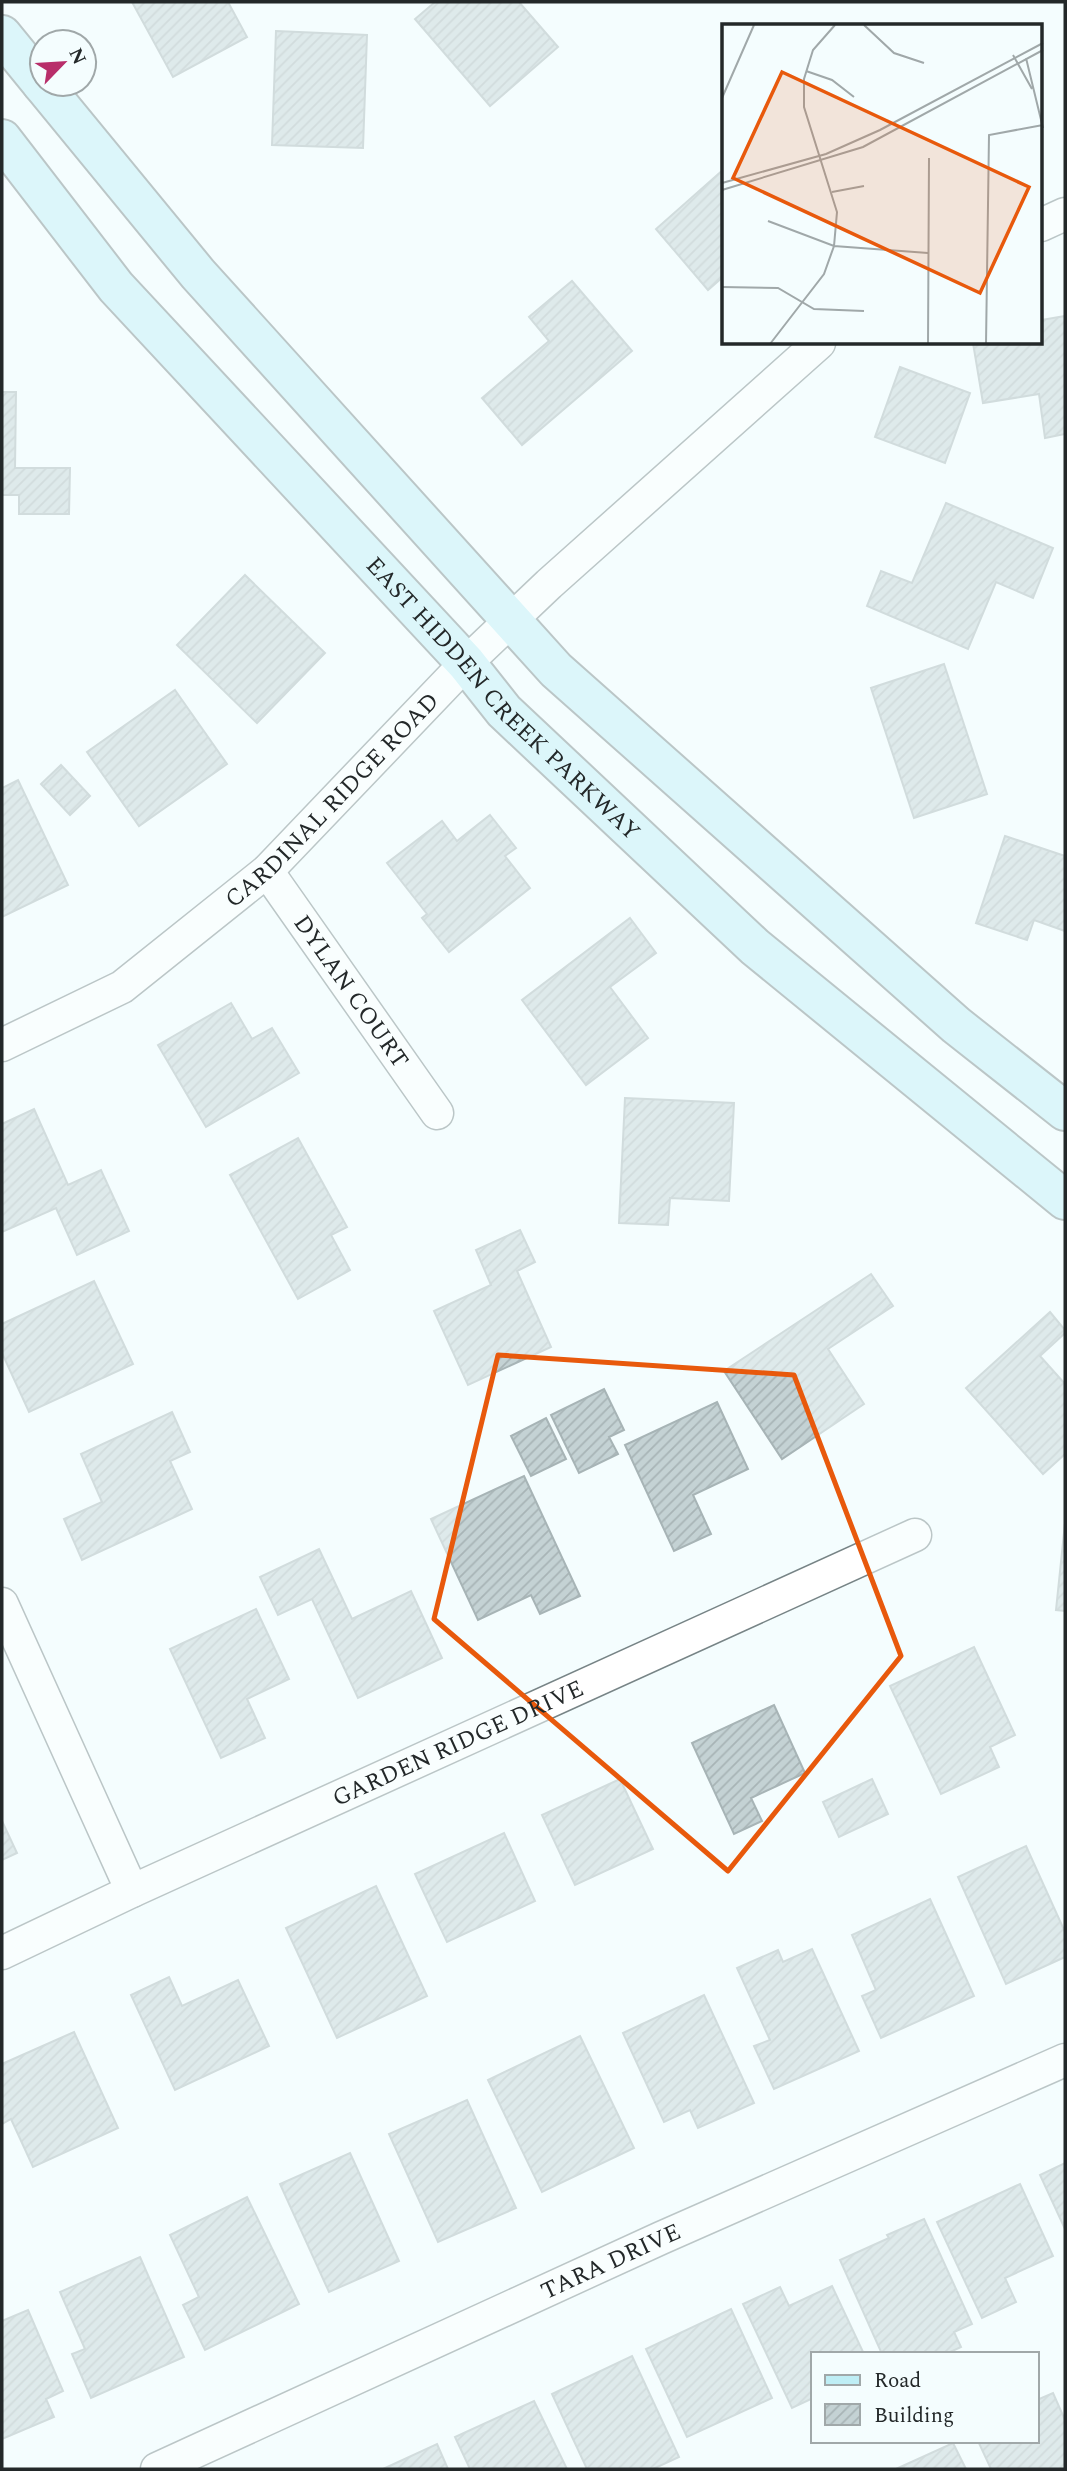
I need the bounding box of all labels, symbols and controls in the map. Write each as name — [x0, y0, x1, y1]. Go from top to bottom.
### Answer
inset map — [722, 24, 1042, 345]
north arrow — [28, 28, 98, 98]
text: N — [61, 43, 93, 70]
street label: EAST HIDDEN CREEK PARKWAY — [357, 549, 648, 849]
street label: CARDINAL RIDGE ROAD — [217, 684, 448, 917]
street label: DYLAN COURT — [284, 908, 417, 1076]
street label: GARDEN RIDGE DRIVE — [327, 1671, 590, 1817]
street label: TARA DRIVE — [535, 2214, 687, 2310]
legend — [811, 2352, 1039, 2443]
text: Road — [874, 2365, 921, 2397]
text: Building — [874, 2400, 954, 2432]

